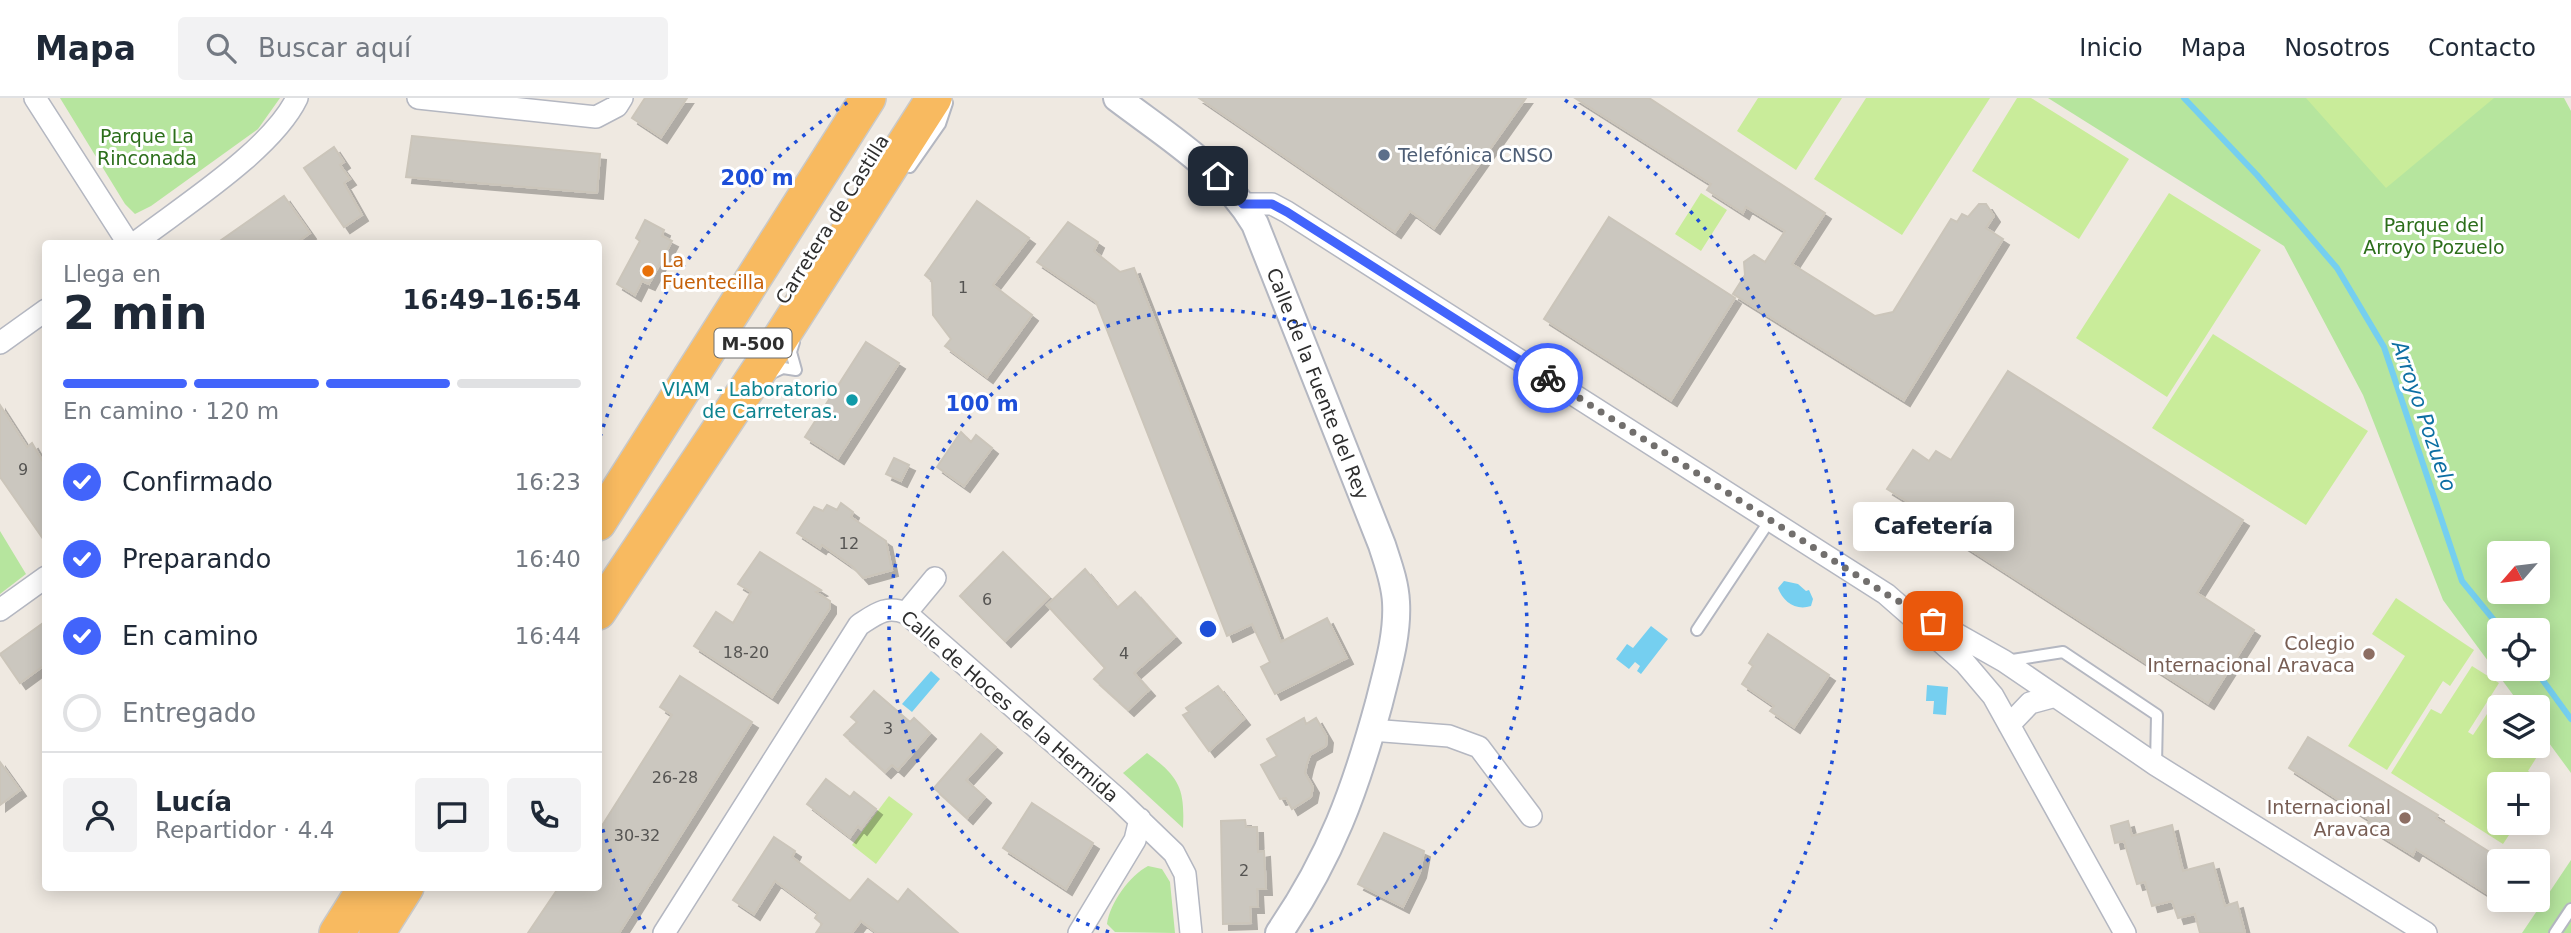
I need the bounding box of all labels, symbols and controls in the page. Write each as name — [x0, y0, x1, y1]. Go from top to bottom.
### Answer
search box — [178, 17, 668, 80]
text: Mapa — [35, 29, 136, 68]
icon: search — [202, 29, 240, 67]
text: Buscar aquí — [258, 33, 411, 63]
text: Inicio — [2079, 34, 2143, 62]
text: Mapa — [2181, 34, 2246, 62]
text: Nosotros — [2284, 34, 2390, 62]
text: Contacto — [2428, 34, 2536, 62]
park label: Parque La Rinconada — [97, 125, 197, 169]
street label: Carretera de Castilla — [771, 130, 893, 308]
place label: Telefónica CNSO — [1397, 144, 1553, 166]
pin — [1188, 146, 1248, 206]
marker: Telefónica CNSO — [1376, 147, 1392, 163]
icon: home — [1199, 157, 1237, 195]
text: 200 m — [720, 166, 794, 190]
park label: Parque del Arroyo Pozuelo — [2363, 214, 2505, 258]
place label: La Fuentecilla — [662, 249, 765, 293]
text: Llega en — [63, 261, 161, 287]
marker: La Fuentecilla — [640, 263, 656, 279]
street label: Calle de la Fuente del Rey — [1262, 265, 1374, 503]
house number: 1 — [958, 278, 968, 297]
text: 16:49–16:54 — [402, 285, 581, 315]
text: 2 min — [63, 286, 207, 340]
road number: M-500 — [714, 328, 792, 358]
water label: Arroyo Pozuelo — [2386, 336, 2461, 495]
courier — [1513, 343, 1583, 413]
icon: bike — [1529, 359, 1567, 397]
place label: VIAM - Laboratorio de Carreteras. — [662, 378, 838, 422]
marker: VIAM - Laboratorio de Carreteras. — [844, 392, 860, 408]
text: 100 m — [945, 392, 1019, 416]
text: En camino · 120 m — [63, 398, 279, 424]
house number: 9 — [18, 460, 28, 479]
icon: check — [63, 463, 101, 501]
text: Confirmado — [122, 467, 273, 497]
text: 16:23 — [515, 469, 581, 495]
callout: Cafetería — [1853, 502, 2014, 551]
text: Cafetería — [1874, 513, 1993, 539]
house number: 12 — [839, 534, 859, 553]
icon: check — [63, 540, 101, 578]
north arrow — [2487, 541, 2550, 604]
map controls — [2487, 541, 2550, 912]
text: Preparando — [122, 544, 271, 574]
text: 16:40 — [515, 546, 581, 572]
house number: 6 — [982, 590, 992, 609]
pin — [1903, 591, 1963, 651]
icon: bag — [1914, 602, 1952, 640]
street label: Calle de Hoces de la Hermida — [897, 606, 1123, 806]
icon: check — [63, 617, 101, 655]
centre of rings — [1196, 617, 1220, 641]
button: locate — [2487, 618, 2550, 681]
text: En camino — [122, 621, 258, 651]
text: 16:44 — [515, 623, 581, 649]
place label: Colegio Internacional Aravaca — [2147, 632, 2355, 676]
house number: 18-20 — [723, 643, 769, 662]
house number: 4 — [1119, 644, 1129, 663]
marker: Colegio Internacional Aravaca — [2361, 646, 2377, 662]
button: layers — [2487, 695, 2550, 758]
text: Entregado — [122, 698, 256, 728]
house number: 3 — [883, 719, 893, 738]
house number: 26-28 — [652, 768, 698, 787]
button: + — [2487, 772, 2550, 835]
button: person — [63, 778, 137, 852]
button: chat — [415, 778, 489, 852]
button: phone — [507, 778, 581, 852]
text: Lucía — [155, 787, 232, 817]
place label: Internacional Aravaca — [2267, 796, 2391, 840]
marker: Internacional Aravaca — [2397, 810, 2413, 826]
text: Repartidor · 4.4 — [155, 817, 334, 843]
house number: 30-32 — [614, 826, 660, 845]
button: − — [2487, 849, 2550, 912]
house number: 2 — [1239, 861, 1249, 880]

